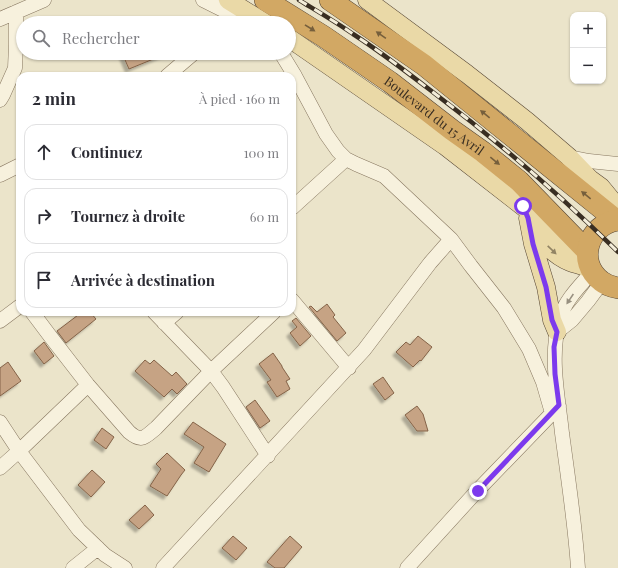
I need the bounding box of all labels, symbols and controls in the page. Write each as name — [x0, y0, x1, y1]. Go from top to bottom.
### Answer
map controls — [570, 12, 606, 84]
button: + — [570, 12, 606, 48]
search box — [16, 16, 296, 60]
one-way arrow — [305, 24, 315, 32]
icon: search — [30, 27, 52, 49]
text: Rechercher — [62, 28, 140, 48]
one-way arrow — [376, 31, 386, 39]
button: − — [570, 48, 606, 84]
street label: Boulevard du 15 Avril — [381, 72, 488, 158]
text: 2 min — [32, 87, 76, 109]
text: À pied · 160 m — [199, 90, 280, 107]
one-way arrow — [479, 109, 490, 118]
icon: ahead — [33, 141, 55, 163]
text: Continuez — [71, 142, 142, 162]
text: 100 m — [244, 144, 279, 161]
one-way arrow — [489, 157, 500, 166]
one-way arrow — [581, 191, 591, 200]
route start — [514, 197, 532, 215]
icon: right — [33, 205, 55, 227]
text: Tournez à droite — [71, 206, 185, 226]
text: 60 m — [250, 208, 279, 225]
one-way arrow — [547, 245, 557, 255]
icon: arrive — [33, 269, 55, 291]
text: Arrivée à destination — [71, 270, 215, 290]
one-way arrow — [566, 293, 573, 305]
route end — [469, 482, 487, 500]

